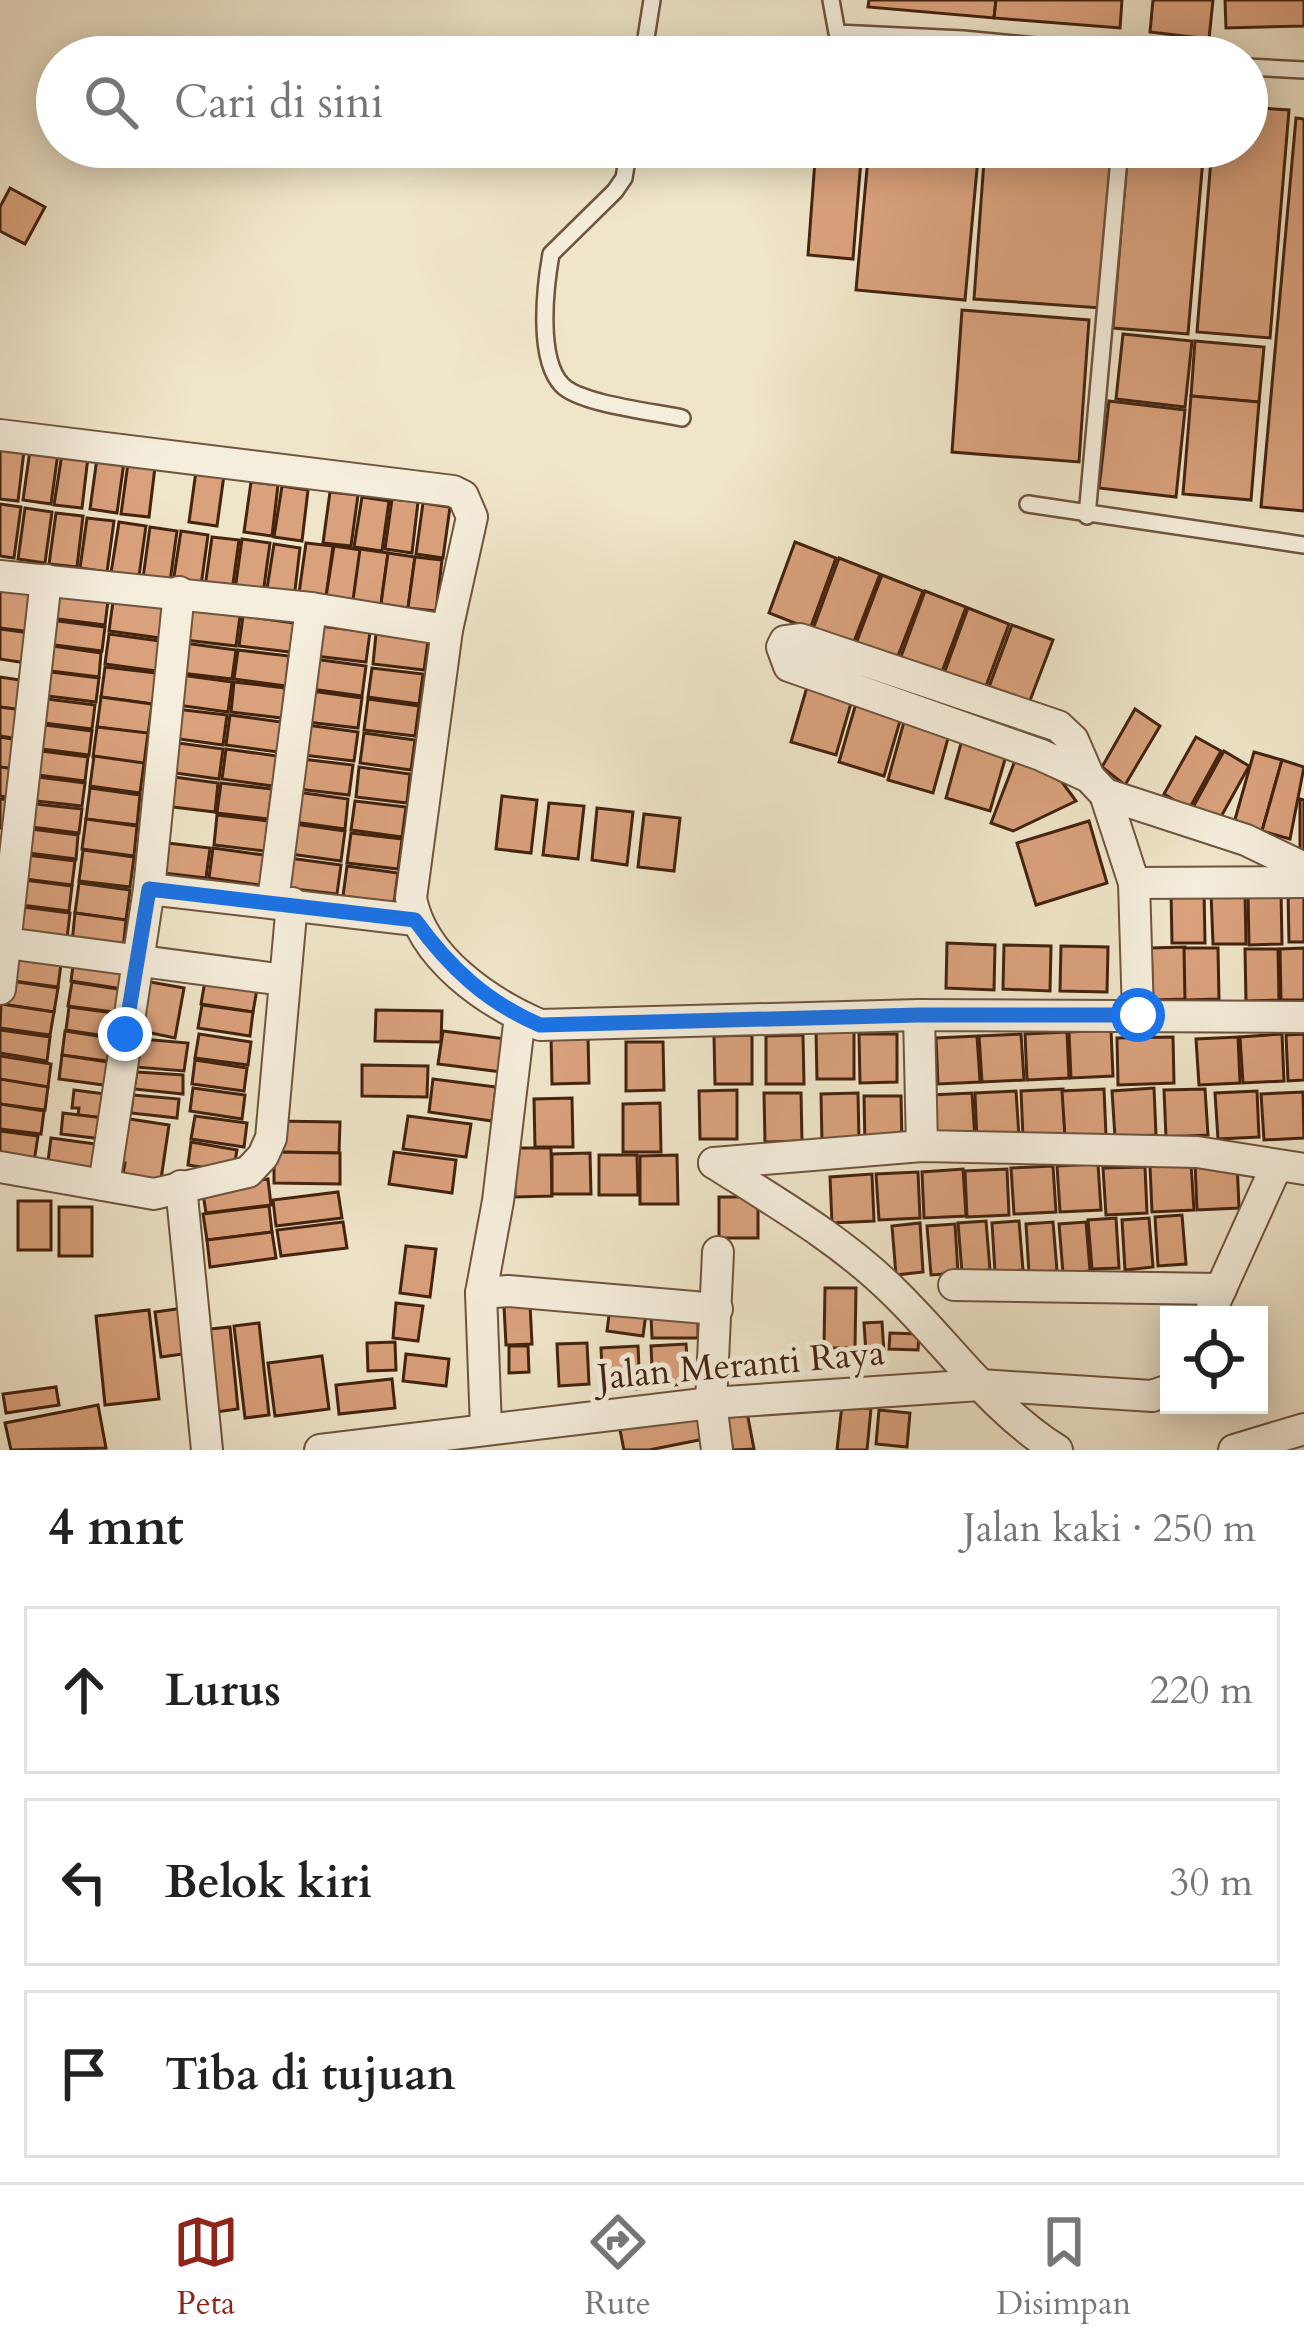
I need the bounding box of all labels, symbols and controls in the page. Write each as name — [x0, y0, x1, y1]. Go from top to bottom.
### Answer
search box — [36, 36, 1268, 168]
icon: search — [78, 69, 144, 135]
text: Cari di sini — [174, 72, 384, 133]
route start — [1111, 988, 1165, 1042]
route end — [98, 1007, 152, 1061]
map controls — [1160, 1306, 1268, 1414]
button: locate — [1160, 1306, 1268, 1414]
street label: Jalan Meranti Raya — [590, 1328, 887, 1402]
text: 4 mnt — [48, 1493, 184, 1563]
text: Jalan kaki · 250 m — [963, 1502, 1256, 1555]
icon: ahead — [51, 1657, 117, 1723]
text: Lurus — [165, 1660, 281, 1721]
text: 220 m — [1150, 1664, 1253, 1717]
icon: left — [51, 1849, 117, 1915]
text: Belok kiri — [165, 1852, 372, 1913]
text: 30 m — [1170, 1856, 1253, 1909]
icon: arrive — [51, 2041, 117, 2107]
text: Tiba di tujuan — [165, 2044, 456, 2105]
tab: Peta — [173, 2209, 239, 2326]
tab: Rute — [584, 2209, 651, 2326]
tab: Disimpan — [996, 2209, 1131, 2326]

